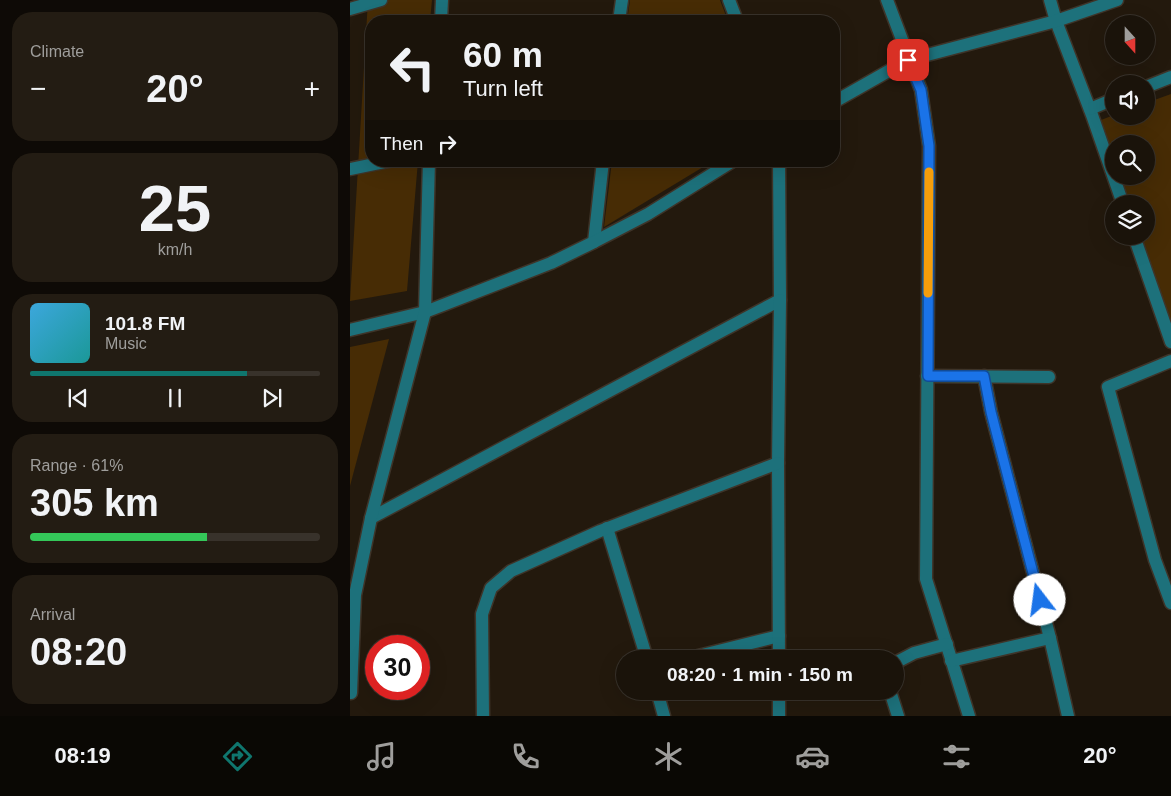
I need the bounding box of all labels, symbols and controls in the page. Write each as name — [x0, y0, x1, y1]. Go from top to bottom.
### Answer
north arrow — [1105, 15, 1155, 65]
map controls — [1105, 15, 1155, 245]
icon: left — [380, 35, 445, 100]
text: 60 m — [463, 35, 543, 74]
pin — [887, 39, 929, 81]
text: Climate — [30, 43, 84, 60]
icon: arrive — [894, 46, 922, 74]
text: 20° — [146, 68, 204, 110]
text: − — [30, 73, 46, 104]
text: + — [304, 73, 320, 104]
button: sound — [1105, 75, 1155, 125]
text: Turn left — [463, 76, 543, 101]
icon: right — [433, 130, 461, 158]
text: Then — [380, 133, 423, 154]
button: search — [1105, 135, 1155, 185]
text: 25 — [139, 172, 211, 245]
button: layers — [1105, 195, 1155, 245]
text: km/h — [158, 241, 192, 258]
text: 101.8 FM — [105, 313, 185, 334]
text: Music — [105, 335, 147, 352]
icon: previous — [64, 384, 92, 412]
icon: pause — [161, 384, 189, 412]
icon: next — [258, 384, 286, 412]
text: Range · 61% — [30, 457, 123, 474]
text: 305 km — [30, 482, 159, 524]
position arrow — [1013, 573, 1065, 625]
text: Arrival — [30, 606, 75, 623]
text: 08:20 — [30, 631, 127, 673]
speed limit sign: 30 — [365, 635, 430, 700]
text: 08:20 · 1 min · 150 m — [667, 664, 853, 685]
icon: directions — [220, 739, 255, 774]
icon: music — [364, 739, 399, 774]
icon: phone — [508, 739, 543, 774]
icon: climate — [651, 739, 686, 774]
icon: car — [795, 739, 830, 774]
icon: filters — [939, 739, 974, 774]
text: 08:19 — [54, 743, 111, 768]
text: 20° — [1083, 743, 1116, 768]

